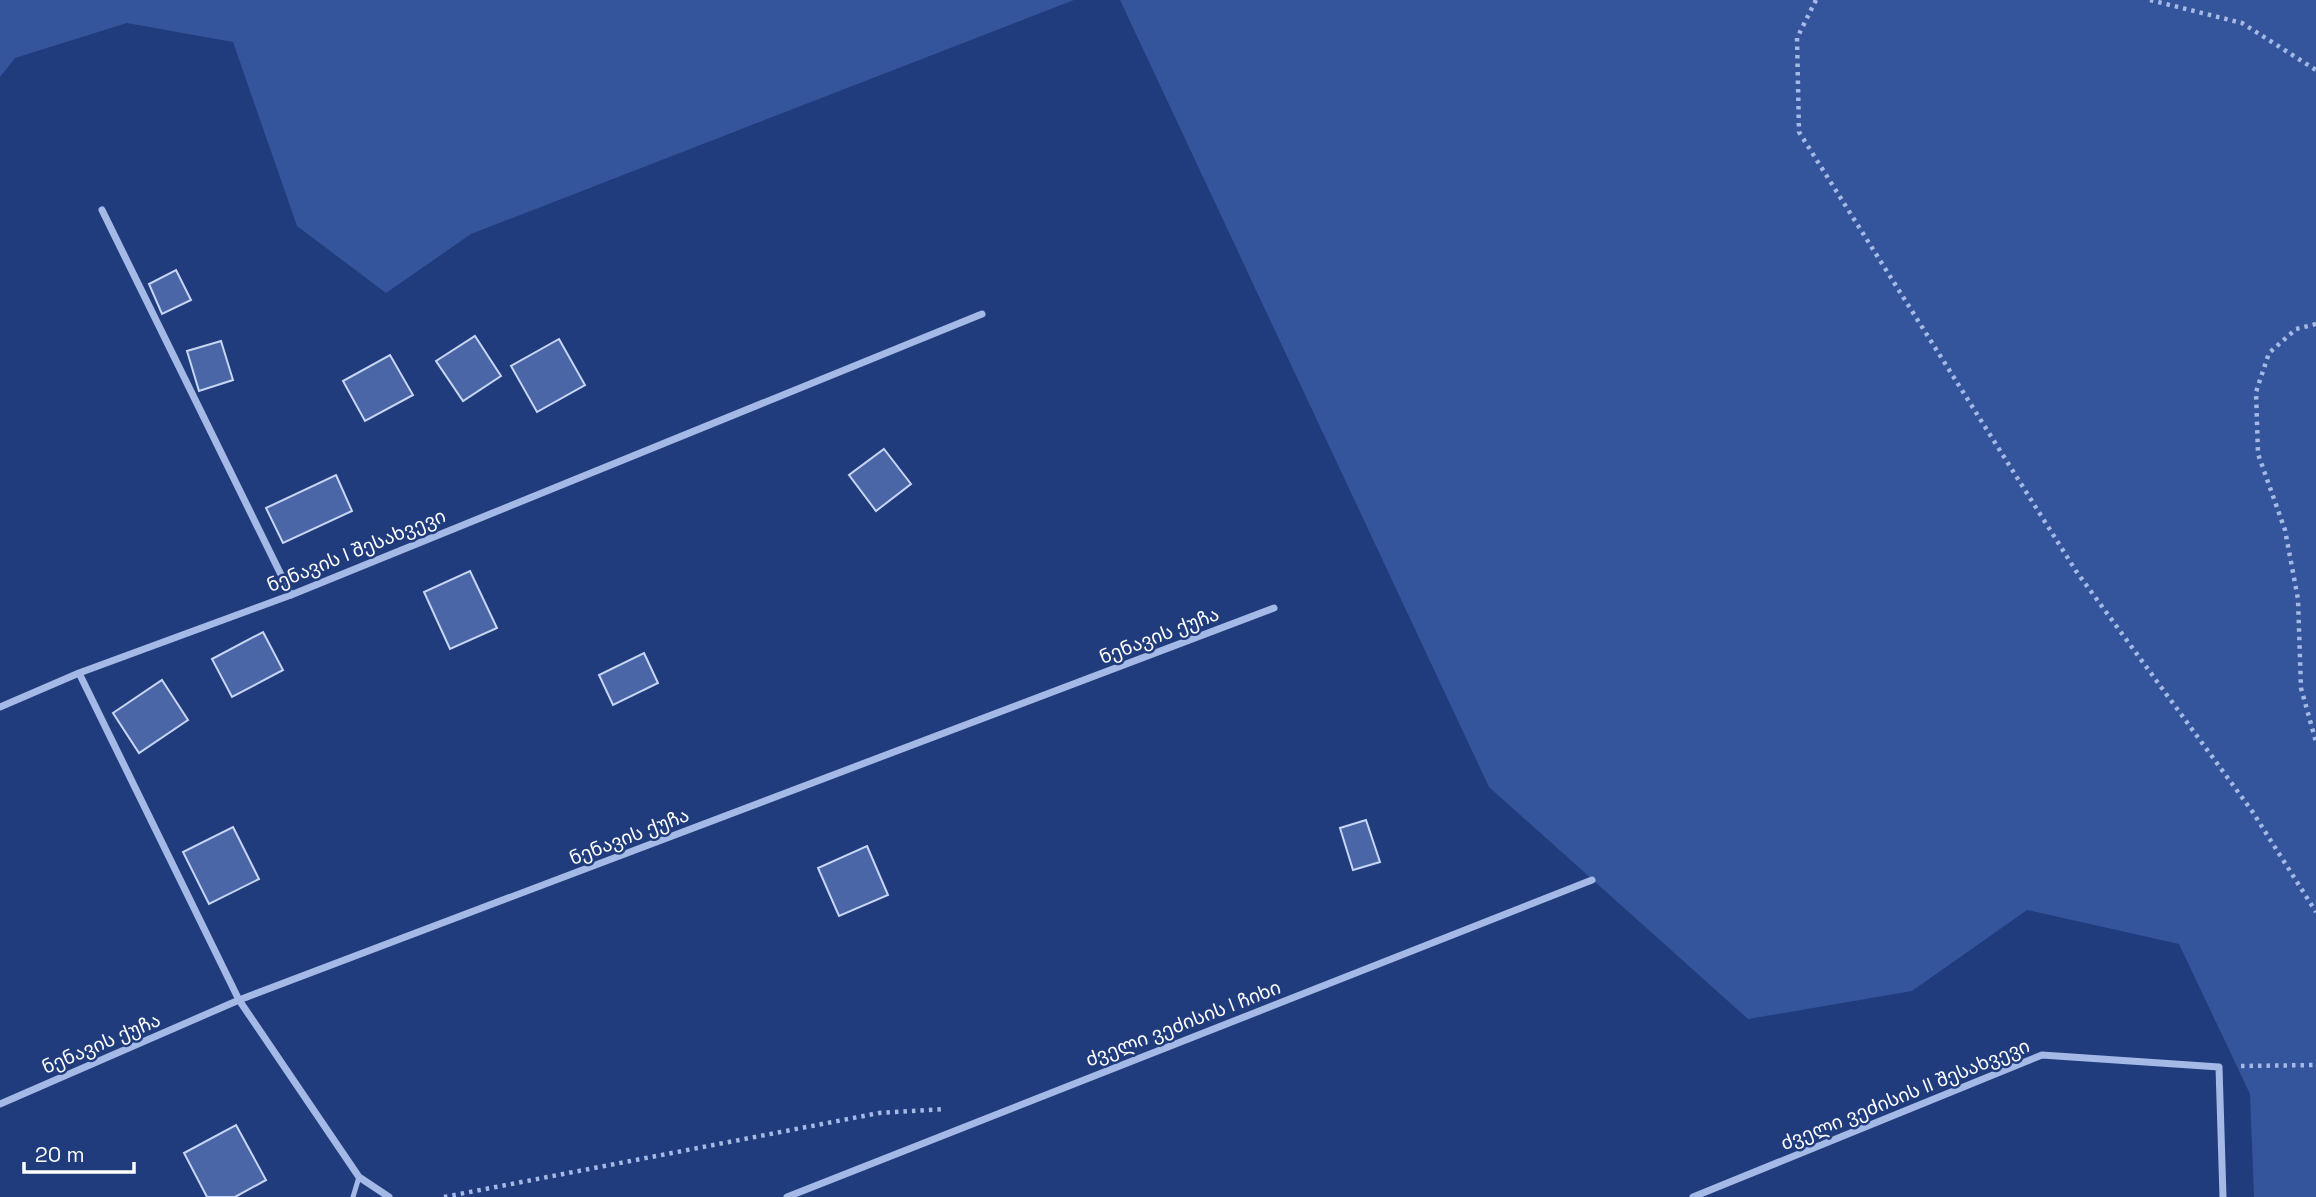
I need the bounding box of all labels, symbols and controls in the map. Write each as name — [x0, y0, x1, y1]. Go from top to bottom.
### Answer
street label: ნენავის I შესახვევი — [263, 503, 449, 598]
street label: ნენავის ქუჩა — [1096, 601, 1223, 670]
street label: ნენავის ქუჩა — [566, 802, 693, 871]
street label: ძველი ვეძისის I ჩიხი — [1082, 975, 1284, 1072]
street label: ნენავის ქუჩა — [38, 1007, 164, 1080]
street label: ძველი ვეძისის II შესახვევი — [1777, 1033, 2033, 1156]
scale bar — [24, 1130, 135, 1174]
text: 20 m — [35, 1141, 85, 1168]

